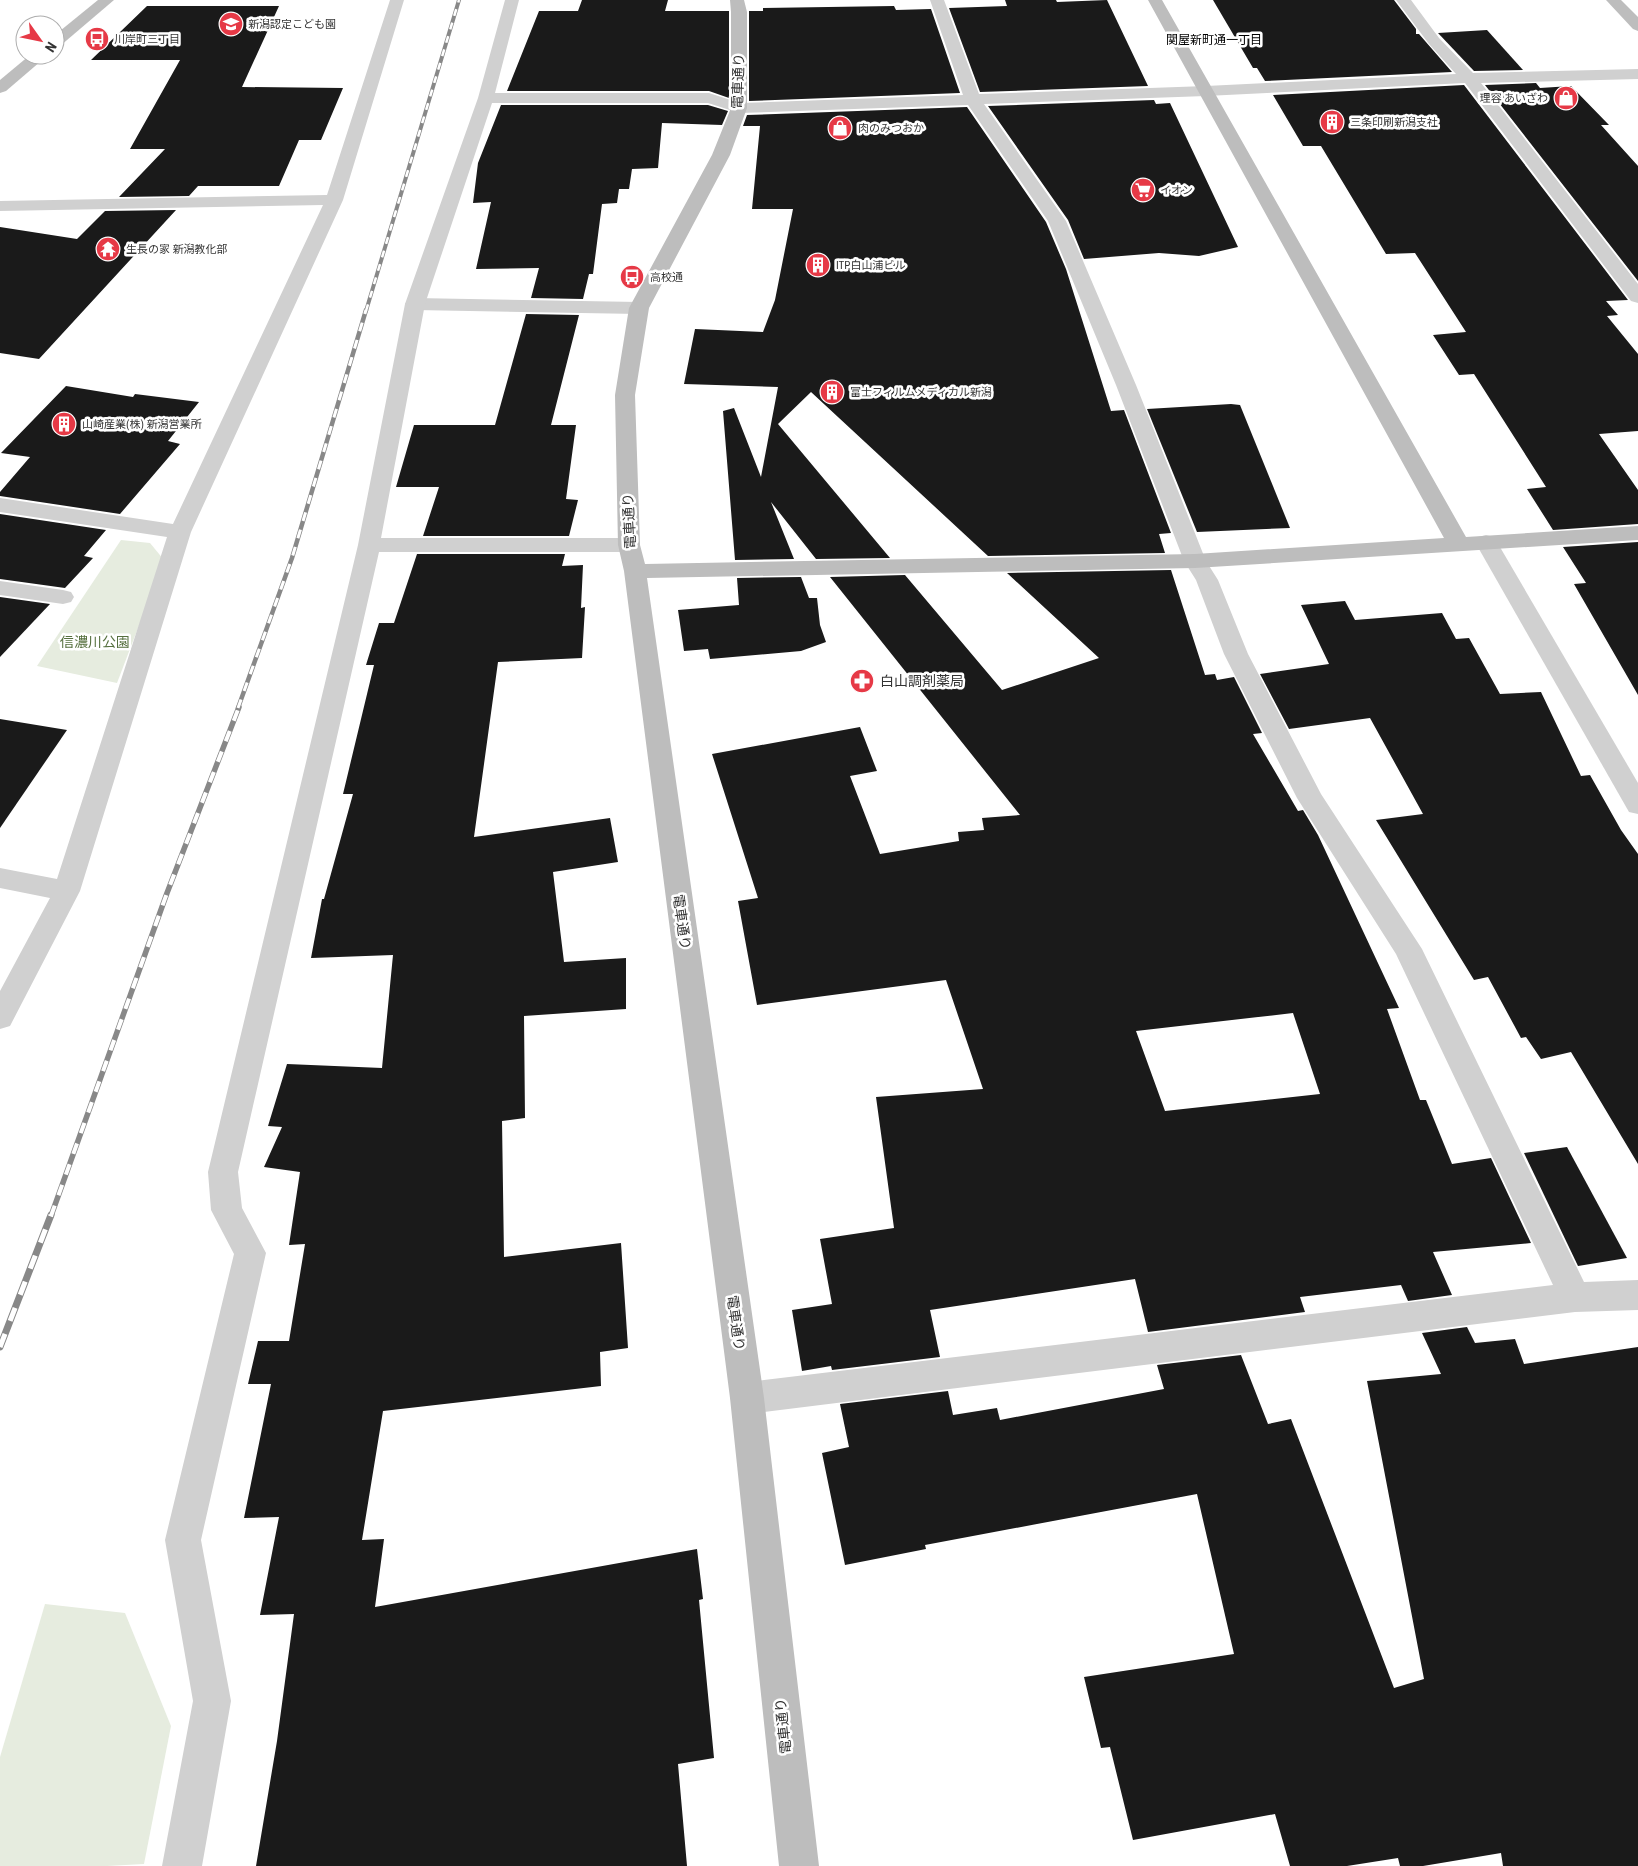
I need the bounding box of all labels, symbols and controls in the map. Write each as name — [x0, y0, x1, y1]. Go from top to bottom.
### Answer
school or university icon: 新潟認定こども園 — [218, 11, 244, 37]
north arrow — [15, 15, 65, 65]
place label: 新潟認定こども園 — [248, 18, 336, 31]
bus stop icon: 川岸町三丁目 — [84, 26, 110, 52]
place label: 川岸町三丁目 — [114, 33, 180, 46]
district label: 関屋新町通一丁目 — [1166, 33, 1262, 47]
text: N — [42, 39, 60, 55]
street label: 電車通り — [729, 53, 747, 109]
shop icon: 理容 あいざわ — [1553, 85, 1579, 111]
place label: 理容 あいざわ — [1479, 92, 1548, 105]
building icon: 三条印刷新潟支社 — [1319, 109, 1345, 135]
shop icon: 肉のみつおか — [827, 115, 853, 141]
place label: 三条印刷新潟支社 — [1350, 116, 1438, 129]
place label: 肉のみつおか — [858, 122, 924, 135]
supermarket icon: イオン — [1130, 177, 1156, 203]
place label: イオン — [1160, 184, 1193, 197]
temple icon: 生長の家 新潟教化部 — [95, 236, 121, 262]
place label: 生長の家 新潟教化部 — [126, 243, 228, 256]
building icon: ITP白山浦ビル — [805, 252, 831, 278]
place label: ITP白山浦ビル — [836, 259, 905, 272]
bus stop icon: 高校通 — [619, 264, 645, 290]
place label: 高校通 — [650, 271, 683, 284]
building icon: 富士フィルムメディカル新潟 — [819, 379, 845, 405]
place label: 富士フィルムメディカル新潟 — [850, 386, 992, 399]
building icon: 山崎産業(株) 新潟営業所 — [51, 411, 77, 437]
place label: 山崎産業(株) 新潟営業所 — [82, 418, 202, 431]
street label: 電車通り — [620, 493, 638, 549]
park label: 信濃川公園 — [60, 634, 130, 650]
pharmacy icon: 白山調剤薬局 — [849, 668, 875, 694]
place label: 白山調剤薬局 — [880, 673, 964, 689]
street label: 電車通り — [670, 893, 694, 951]
street label: 電車通り — [724, 1294, 748, 1352]
street label: 電車通り — [772, 1697, 794, 1755]

